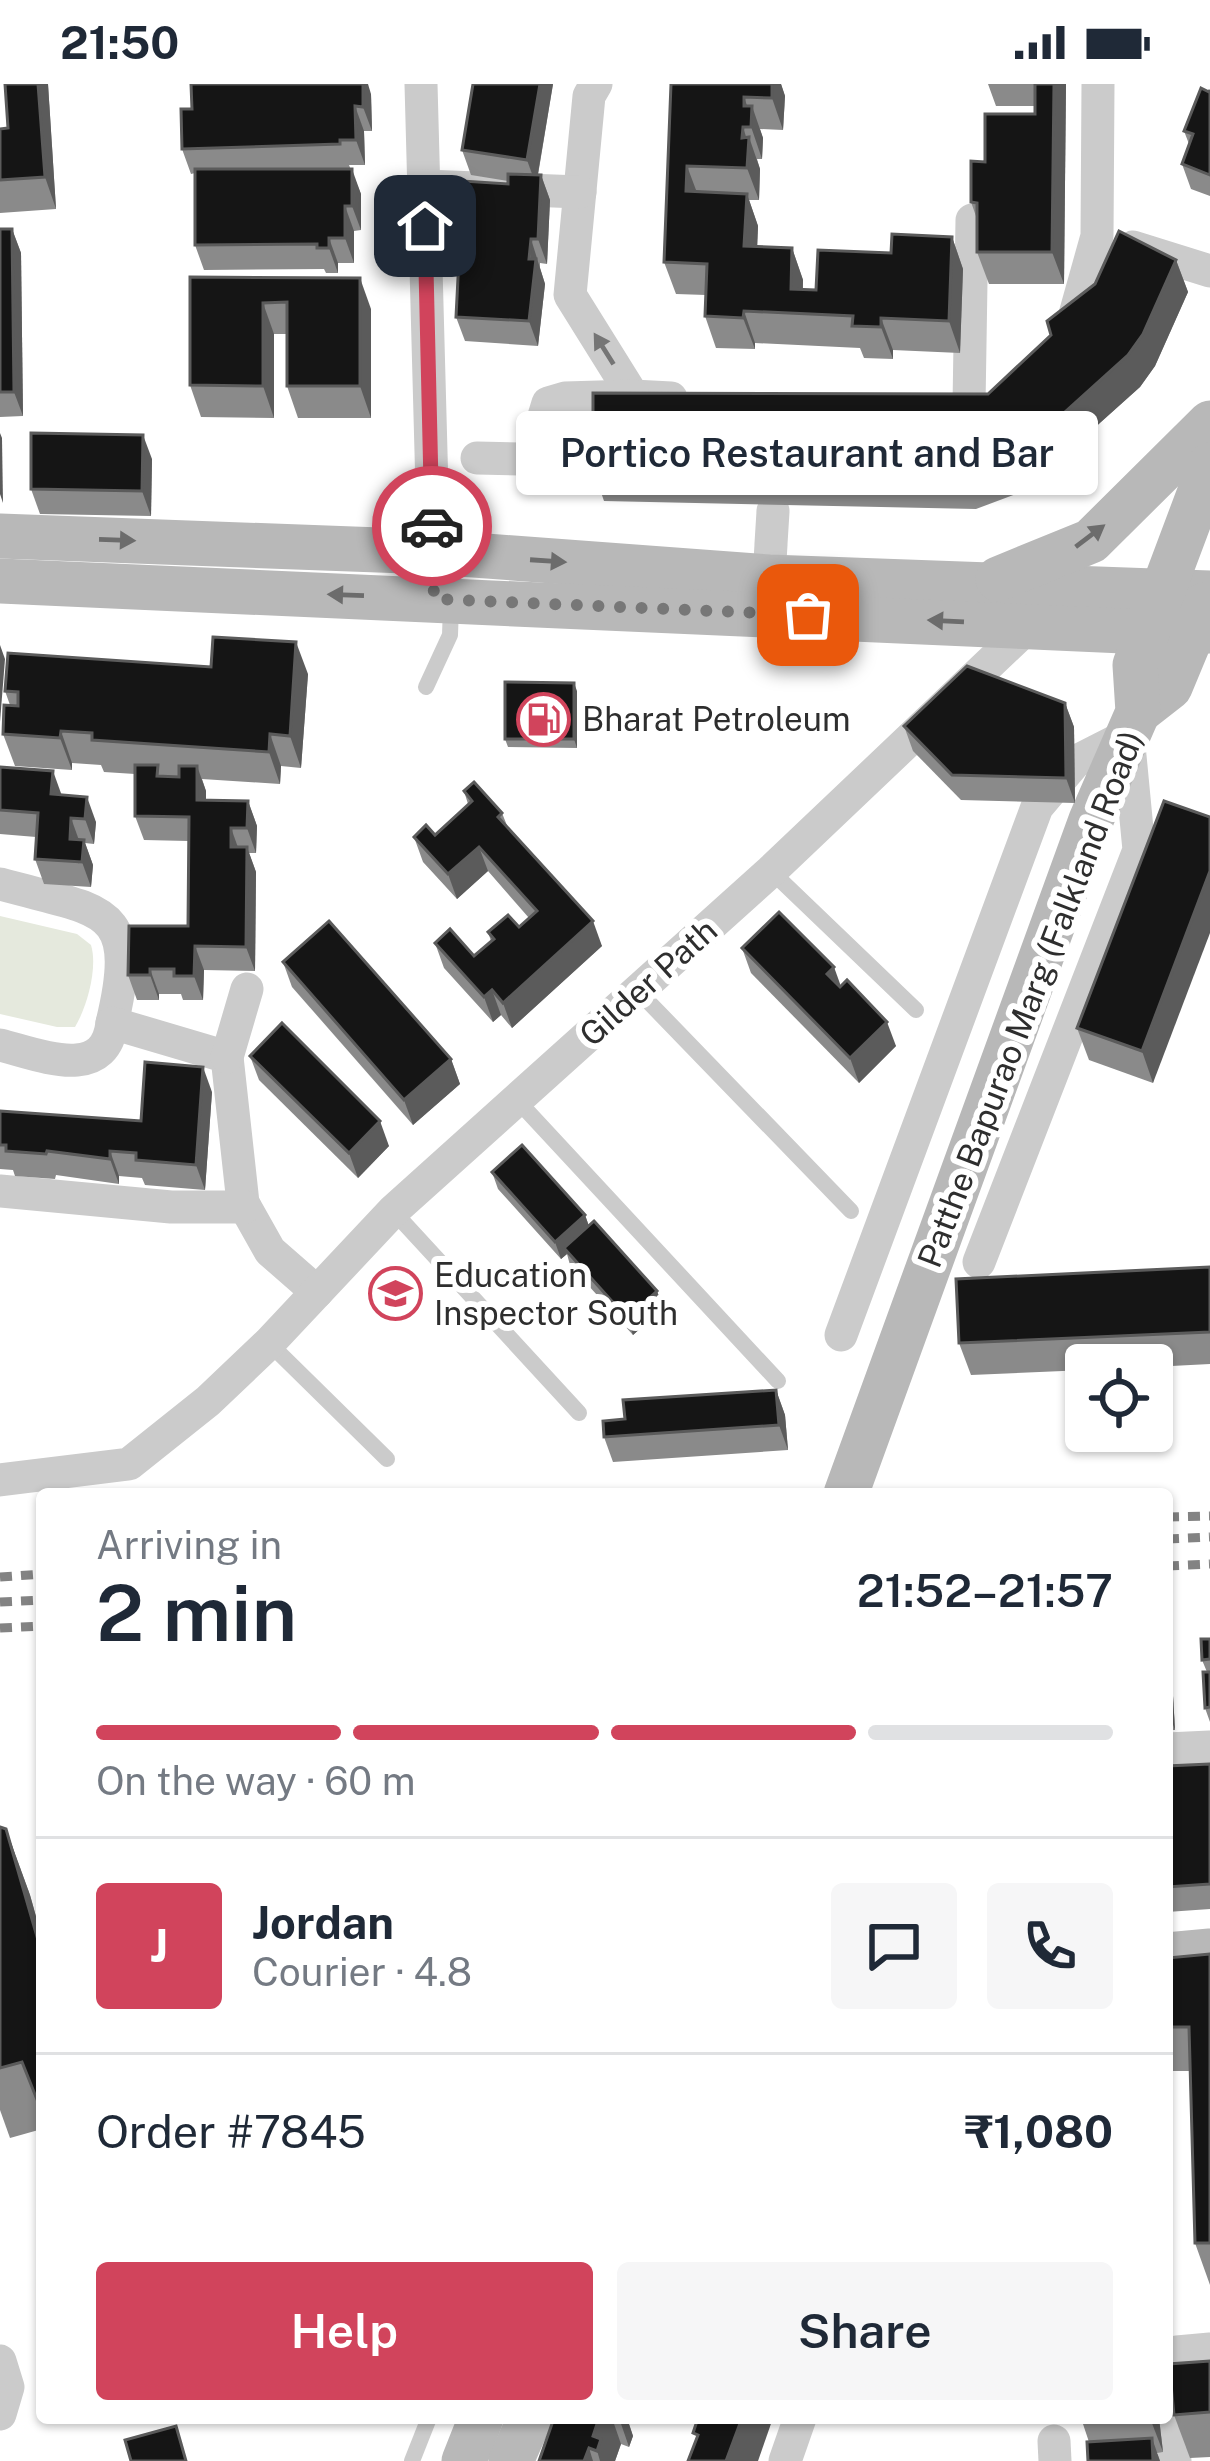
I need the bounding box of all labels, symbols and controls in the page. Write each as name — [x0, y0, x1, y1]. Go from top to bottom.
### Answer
text: 21:50 — [60, 16, 179, 69]
pin — [374, 175, 476, 277]
icon: home — [392, 193, 458, 259]
one-way arrow — [594, 332, 615, 366]
callout: Portico Restaurant and Bar — [517, 411, 1099, 495]
text: Portico Restaurant and Bar — [560, 430, 1054, 476]
courier — [372, 466, 492, 586]
icon: car — [399, 493, 465, 559]
one-way arrow — [1074, 525, 1106, 549]
one-way arrow — [99, 531, 137, 550]
one-way arrow — [530, 551, 567, 570]
pin — [757, 564, 859, 666]
icon: bag — [775, 582, 841, 648]
one-way arrow — [326, 585, 364, 604]
one-way arrow — [926, 611, 964, 630]
fuel station icon: Bharat Petroleum — [515, 691, 571, 747]
place label: Bharat Petroleum — [582, 700, 851, 738]
street label: Patthe Bapurao Marg (Falkland Road) — [910, 725, 1150, 1273]
street label: Gilder Path — [572, 911, 724, 1053]
place label: Education Inspector South — [434, 1256, 678, 1332]
school or university icon: Education Inspector South — [367, 1266, 423, 1322]
map controls — [1065, 1344, 1173, 1452]
button: locate — [1065, 1344, 1173, 1452]
text: Arriving in — [96, 1522, 282, 1568]
text: 21:52–21:57 — [857, 1564, 1113, 1617]
text: 2 min — [96, 1567, 297, 1659]
text: On the way · 60 m — [96, 1758, 415, 1804]
button: chat — [831, 1883, 957, 2009]
button: phone — [987, 1883, 1113, 2009]
text: Jordan — [252, 1896, 394, 1949]
text: J — [150, 1919, 168, 1972]
text: Courier · 4.8 — [252, 1949, 472, 1995]
text: Order #7845 — [96, 2105, 366, 2158]
text: ₹1,080 — [964, 2105, 1113, 2158]
button: Help — [96, 2262, 593, 2400]
button: Share — [617, 2262, 1113, 2400]

